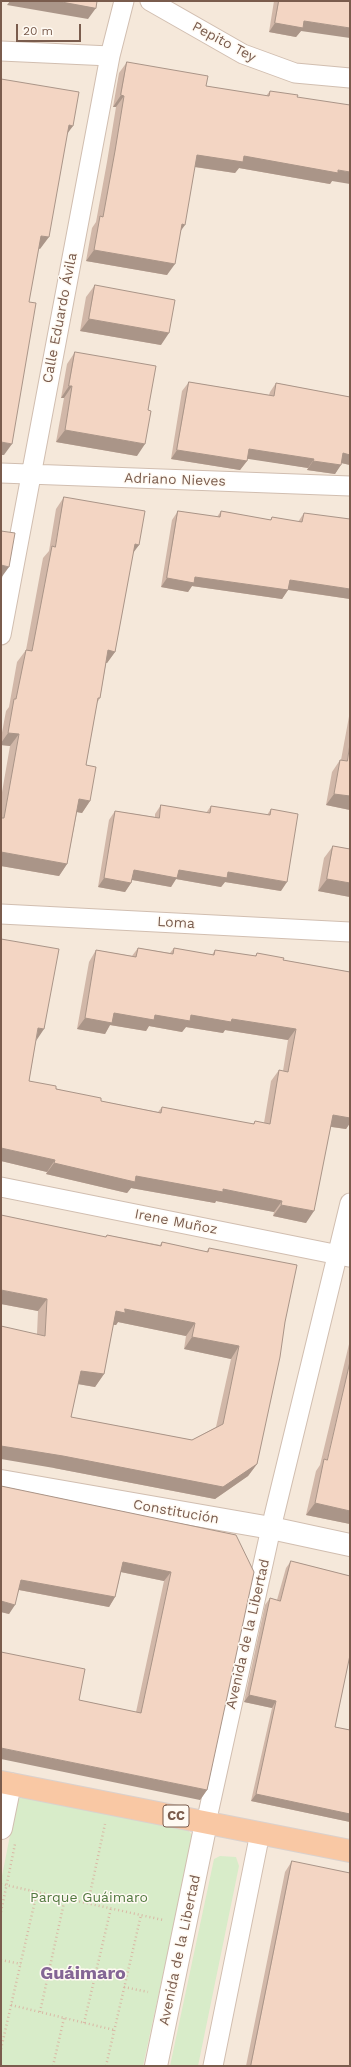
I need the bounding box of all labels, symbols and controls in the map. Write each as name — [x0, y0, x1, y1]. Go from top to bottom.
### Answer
scale bar — [18, 16, 83, 42]
street label: Pepito Tey — [189, 18, 259, 66]
text: 20 m — [23, 24, 53, 38]
street label: Calle Eduardo Ávila — [39, 251, 81, 385]
street label: Adriano Nieves — [124, 470, 226, 490]
street label: Loma — [157, 914, 195, 932]
street label: Irene Muñoz — [133, 1206, 219, 1238]
street label: Constitución — [132, 1496, 220, 1528]
street label: Avenida de la Libertad — [223, 1557, 273, 1711]
road number: CC — [163, 1805, 189, 1827]
street label: Avenida de la Libertad — [156, 1873, 204, 2027]
park label: Parque Guáimaro — [30, 1890, 148, 1906]
district label: Guáimaro — [40, 1963, 126, 1985]

